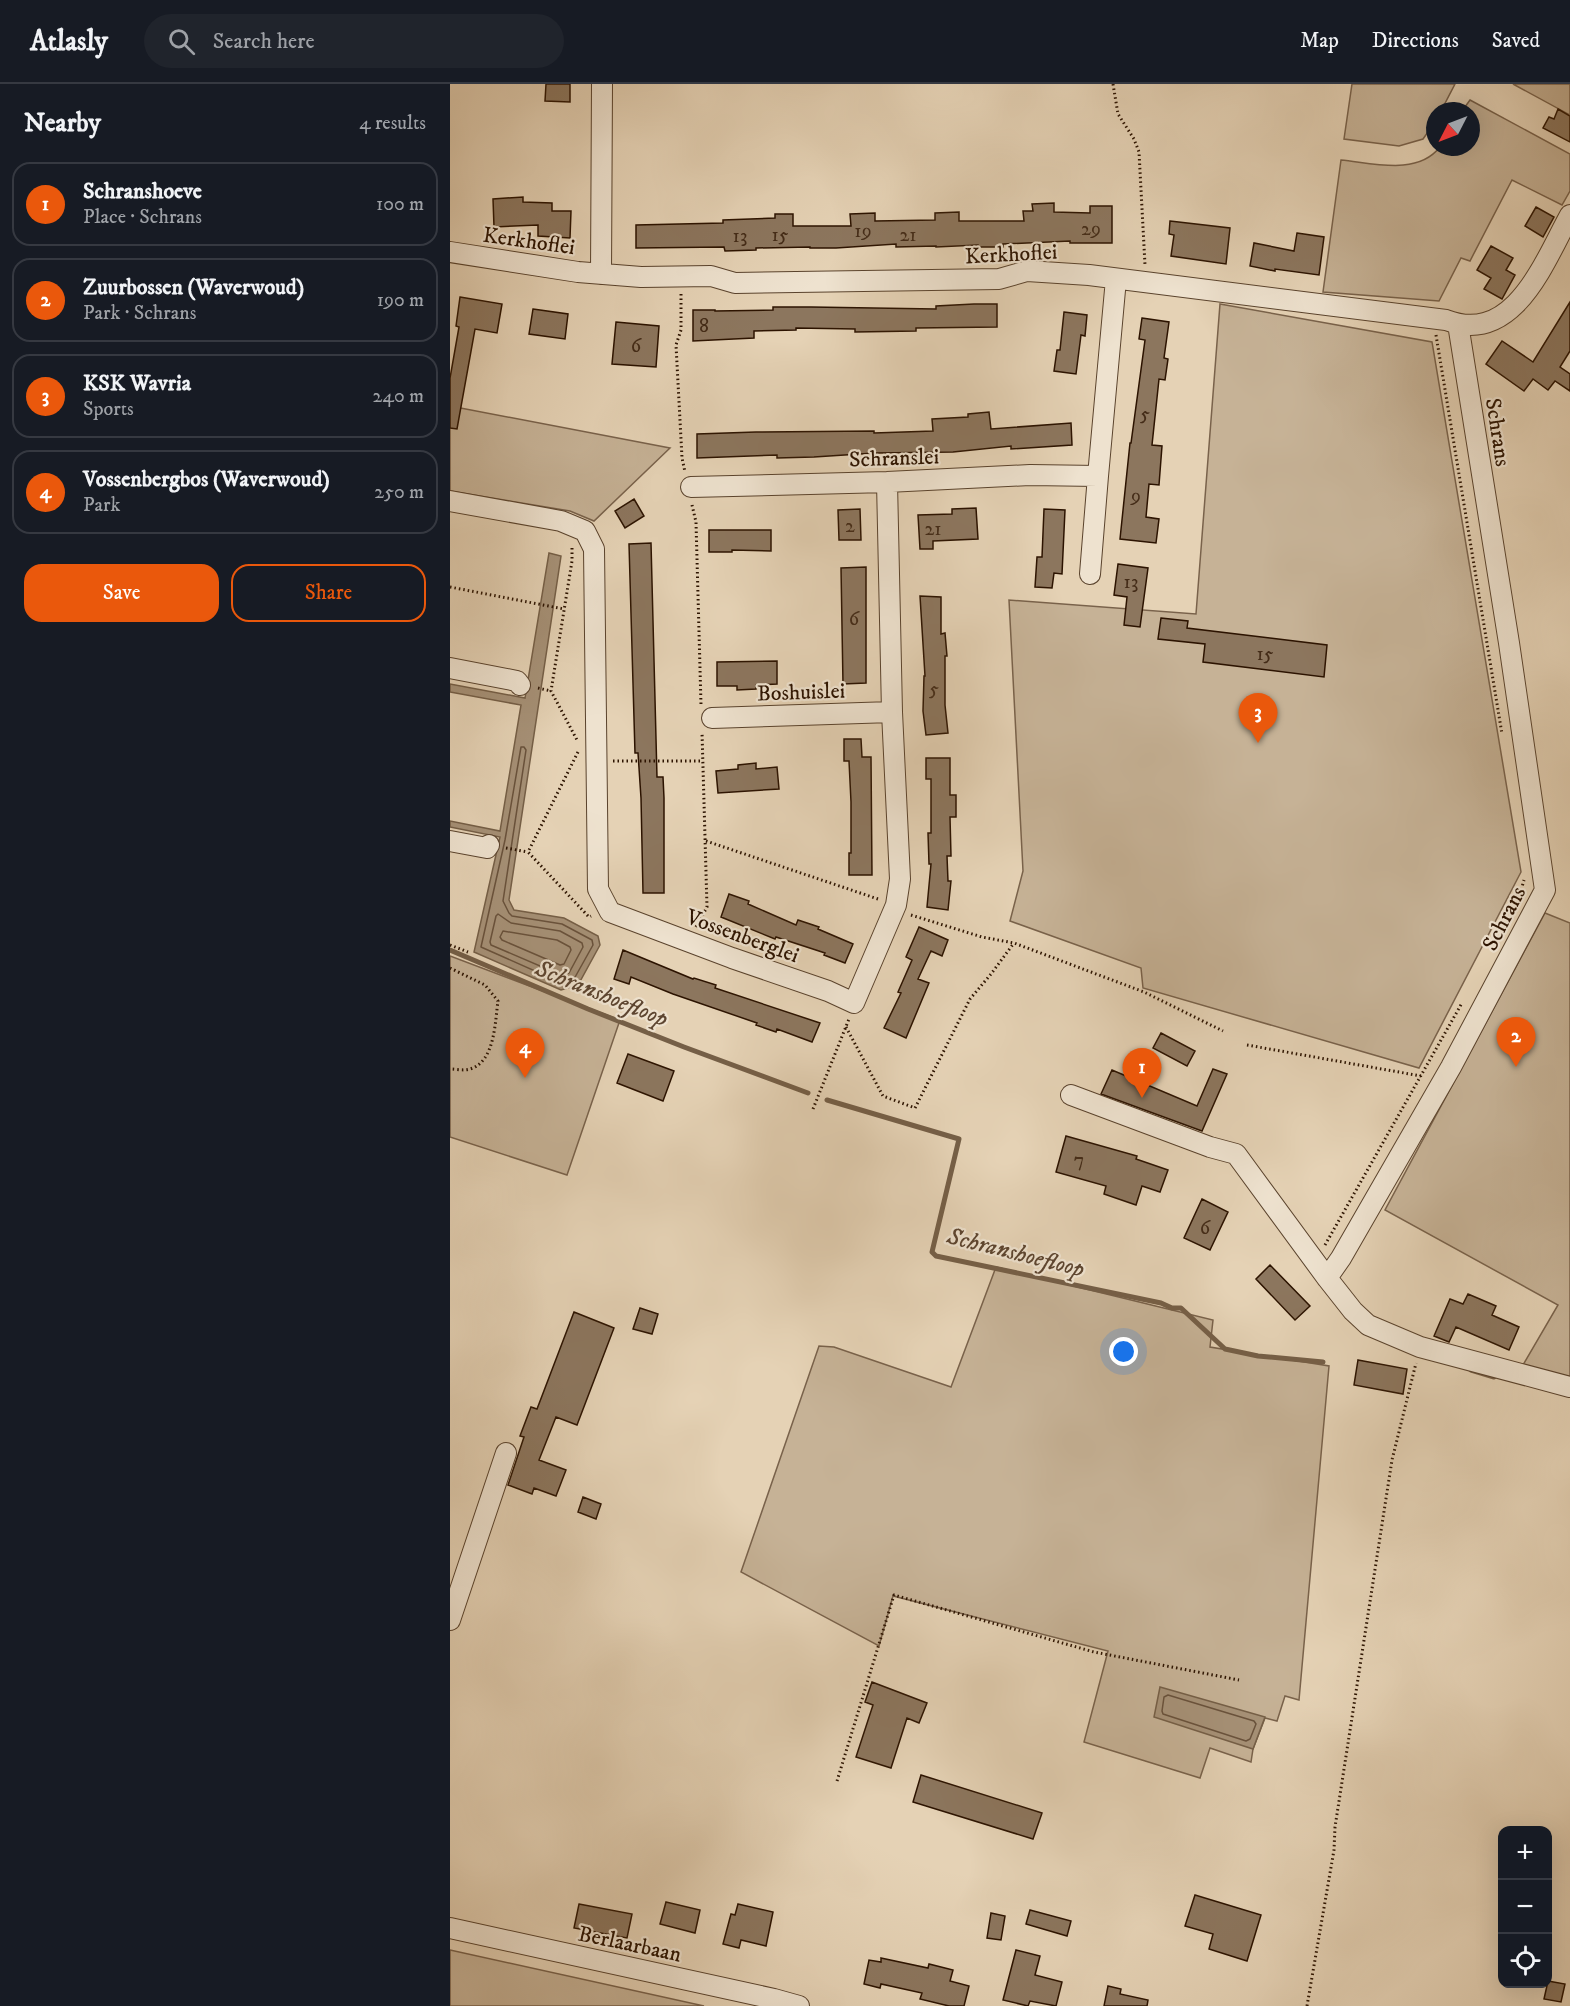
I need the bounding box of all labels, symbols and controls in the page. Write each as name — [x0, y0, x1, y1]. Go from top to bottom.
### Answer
search box — [144, 14, 564, 68]
text: Atlasly — [30, 24, 108, 59]
icon: search — [165, 25, 198, 58]
text: Search here — [213, 28, 315, 55]
text: Map — [1300, 28, 1339, 54]
text: Directions — [1372, 28, 1459, 54]
text: Saved — [1492, 28, 1540, 54]
north arrow — [1426, 102, 1480, 156]
text: Nearby — [24, 107, 101, 140]
text: 4 results — [359, 111, 426, 136]
text: Schranshoeve — [83, 178, 202, 205]
text: 1 — [42, 192, 49, 217]
text: 100 m — [376, 192, 424, 217]
text: Place · Schrans — [83, 205, 202, 230]
house number: 29 — [1081, 217, 1101, 242]
house number: 19 — [854, 219, 872, 244]
street label: Kerkhoflei — [481, 222, 577, 261]
house number: 15 — [771, 223, 789, 248]
house number: 21 — [899, 223, 917, 248]
house number: 13 — [733, 224, 747, 249]
street label: Kerkhoflei — [964, 239, 1058, 270]
text: Zuurbossen (Waverwoud) — [83, 274, 304, 301]
text: 2 — [41, 288, 50, 313]
text: 190 m — [377, 288, 424, 313]
text: Park · Schrans — [83, 301, 196, 326]
house number: 8 — [699, 314, 709, 339]
house number: 6 — [631, 334, 642, 359]
text: KSK Wavria — [83, 370, 191, 397]
text: 3 — [42, 384, 49, 409]
text: 240 m — [373, 384, 424, 409]
street label: Schrans — [1479, 396, 1516, 468]
text: Sports — [83, 397, 134, 422]
house number: 5 — [1140, 402, 1150, 427]
street label: Schranslei — [848, 443, 940, 474]
text: Vossenbergbos (Waverwoud) — [83, 466, 330, 493]
text: 4 — [40, 480, 51, 505]
text: 250 m — [374, 480, 424, 505]
house number: 9 — [1130, 484, 1141, 509]
text: Park — [83, 493, 120, 518]
house number: 2 — [845, 514, 855, 539]
house number: 21 — [924, 517, 942, 542]
button: Save — [24, 564, 219, 622]
button: Share — [231, 564, 426, 622]
house number: 13 — [1124, 570, 1138, 595]
house number: 6 — [849, 607, 860, 632]
house number: 15 — [1256, 642, 1274, 667]
street label: Boshuislei — [756, 677, 846, 708]
house number: 5 — [929, 677, 939, 702]
pin: 3 — [1238, 694, 1278, 743]
street label: Schrans — [1477, 882, 1532, 956]
street label: Vossenberglei — [681, 903, 803, 969]
water label: Schranshoefloop — [530, 953, 673, 1034]
pin: 2 — [1496, 1018, 1536, 1067]
pin: 4 — [506, 1028, 544, 1078]
pin: 1 — [1122, 1048, 1162, 1098]
house number: 7 — [1074, 1148, 1084, 1173]
house number: 6 — [1200, 1216, 1211, 1241]
water label: Schranshoefloop — [943, 1221, 1088, 1285]
your location — [1109, 1337, 1138, 1366]
map controls — [1498, 1826, 1552, 1988]
button: + — [1498, 1826, 1552, 1880]
button: − — [1498, 1880, 1552, 1934]
street label: Berlaarbaan — [575, 1920, 684, 1969]
button: locate — [1498, 1934, 1552, 1988]

